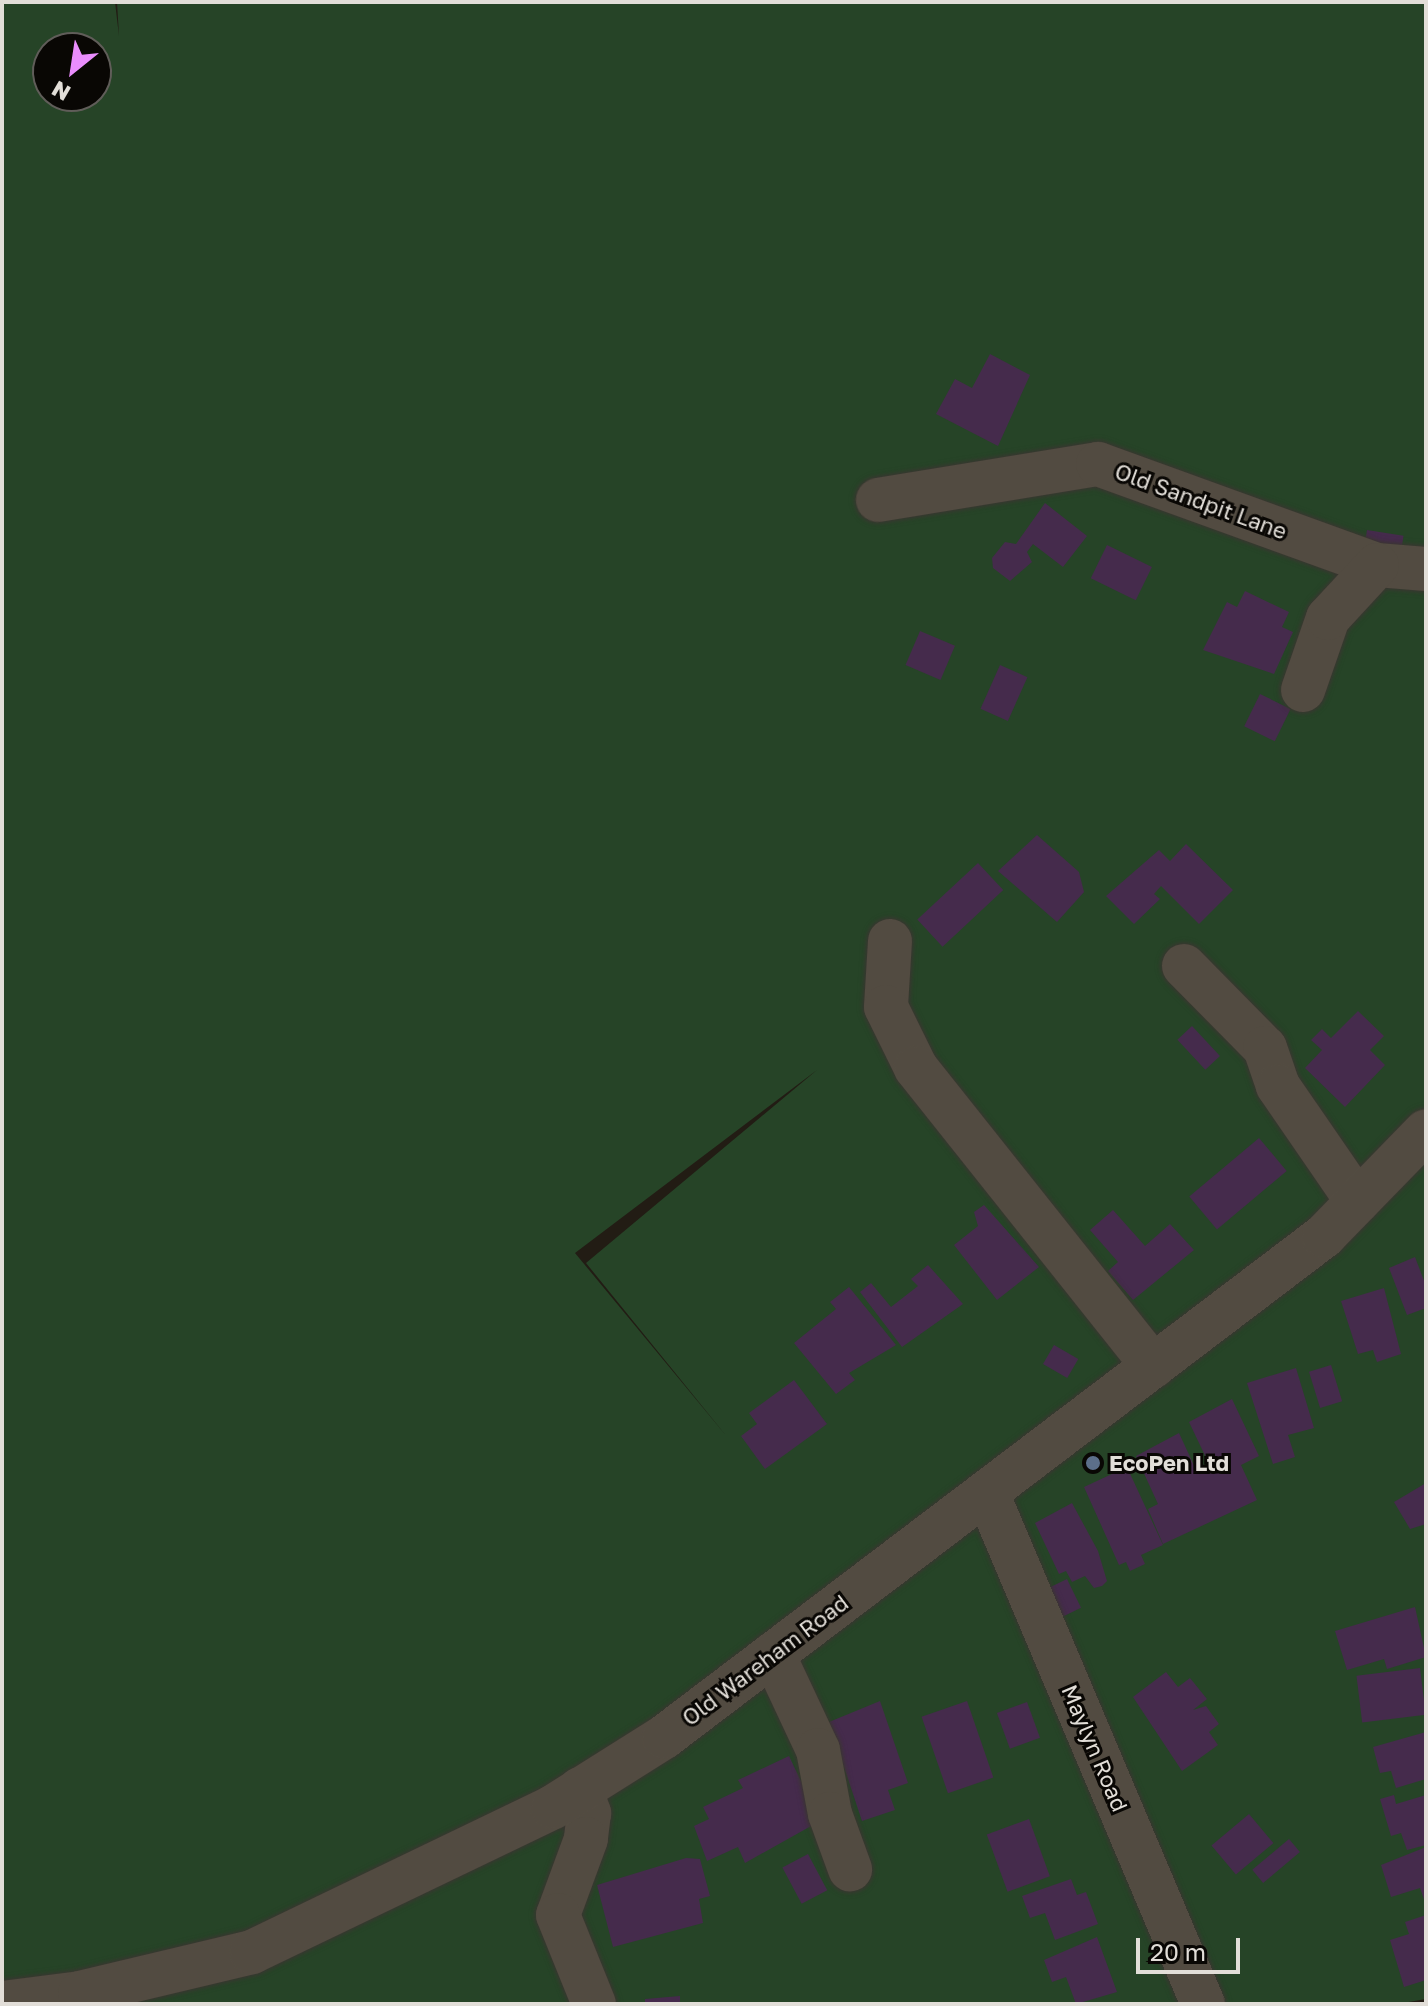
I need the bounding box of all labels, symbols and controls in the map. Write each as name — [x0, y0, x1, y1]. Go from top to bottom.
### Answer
north arrow — [32, 32, 112, 112]
text: N — [47, 76, 75, 107]
street label: Old Sandpit Lane — [1111, 458, 1291, 544]
place label: EcoPen Ltd — [1109, 1450, 1229, 1476]
marker: EcoPen Ltd — [1084, 1454, 1102, 1472]
street label: Old Wareham Road — [677, 1589, 853, 1731]
street label: Maylyn Road — [1056, 1681, 1134, 1815]
scale bar — [1140, 1922, 1244, 1972]
text: 20 m — [1150, 1937, 1206, 1966]

